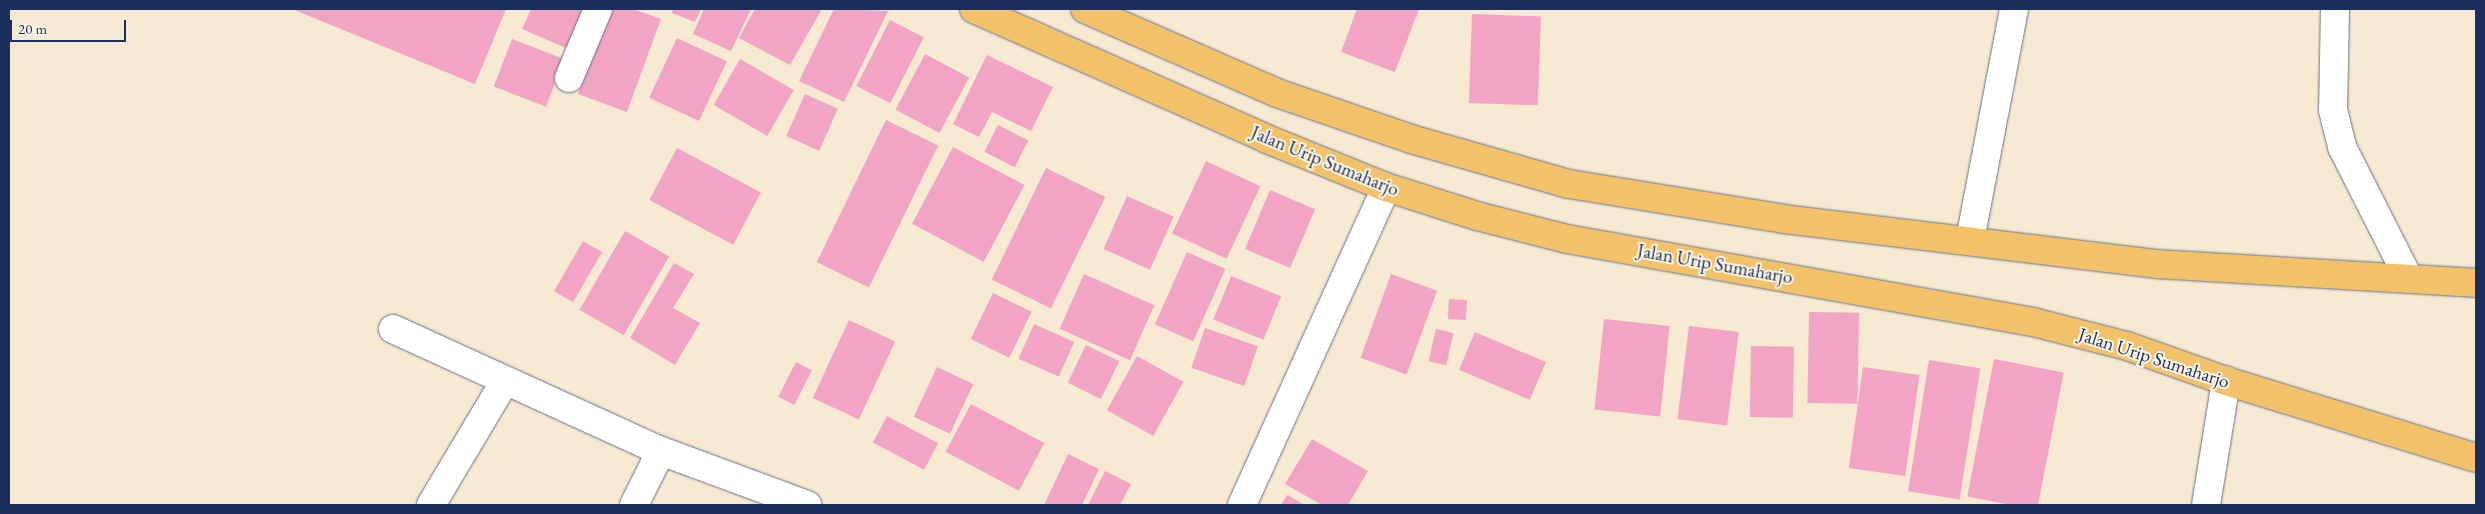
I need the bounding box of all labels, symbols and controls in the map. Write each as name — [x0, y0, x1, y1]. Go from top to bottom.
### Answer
scale bar — [12, 10, 129, 42]
text: 20 m — [18, 19, 47, 38]
street label: Jalan Urip Sumaharjo — [1248, 121, 1402, 201]
street label: Jalan Urip Sumaharjo — [1636, 239, 1794, 289]
street label: Jalan Urip Sumaharjo — [2076, 323, 2232, 393]

